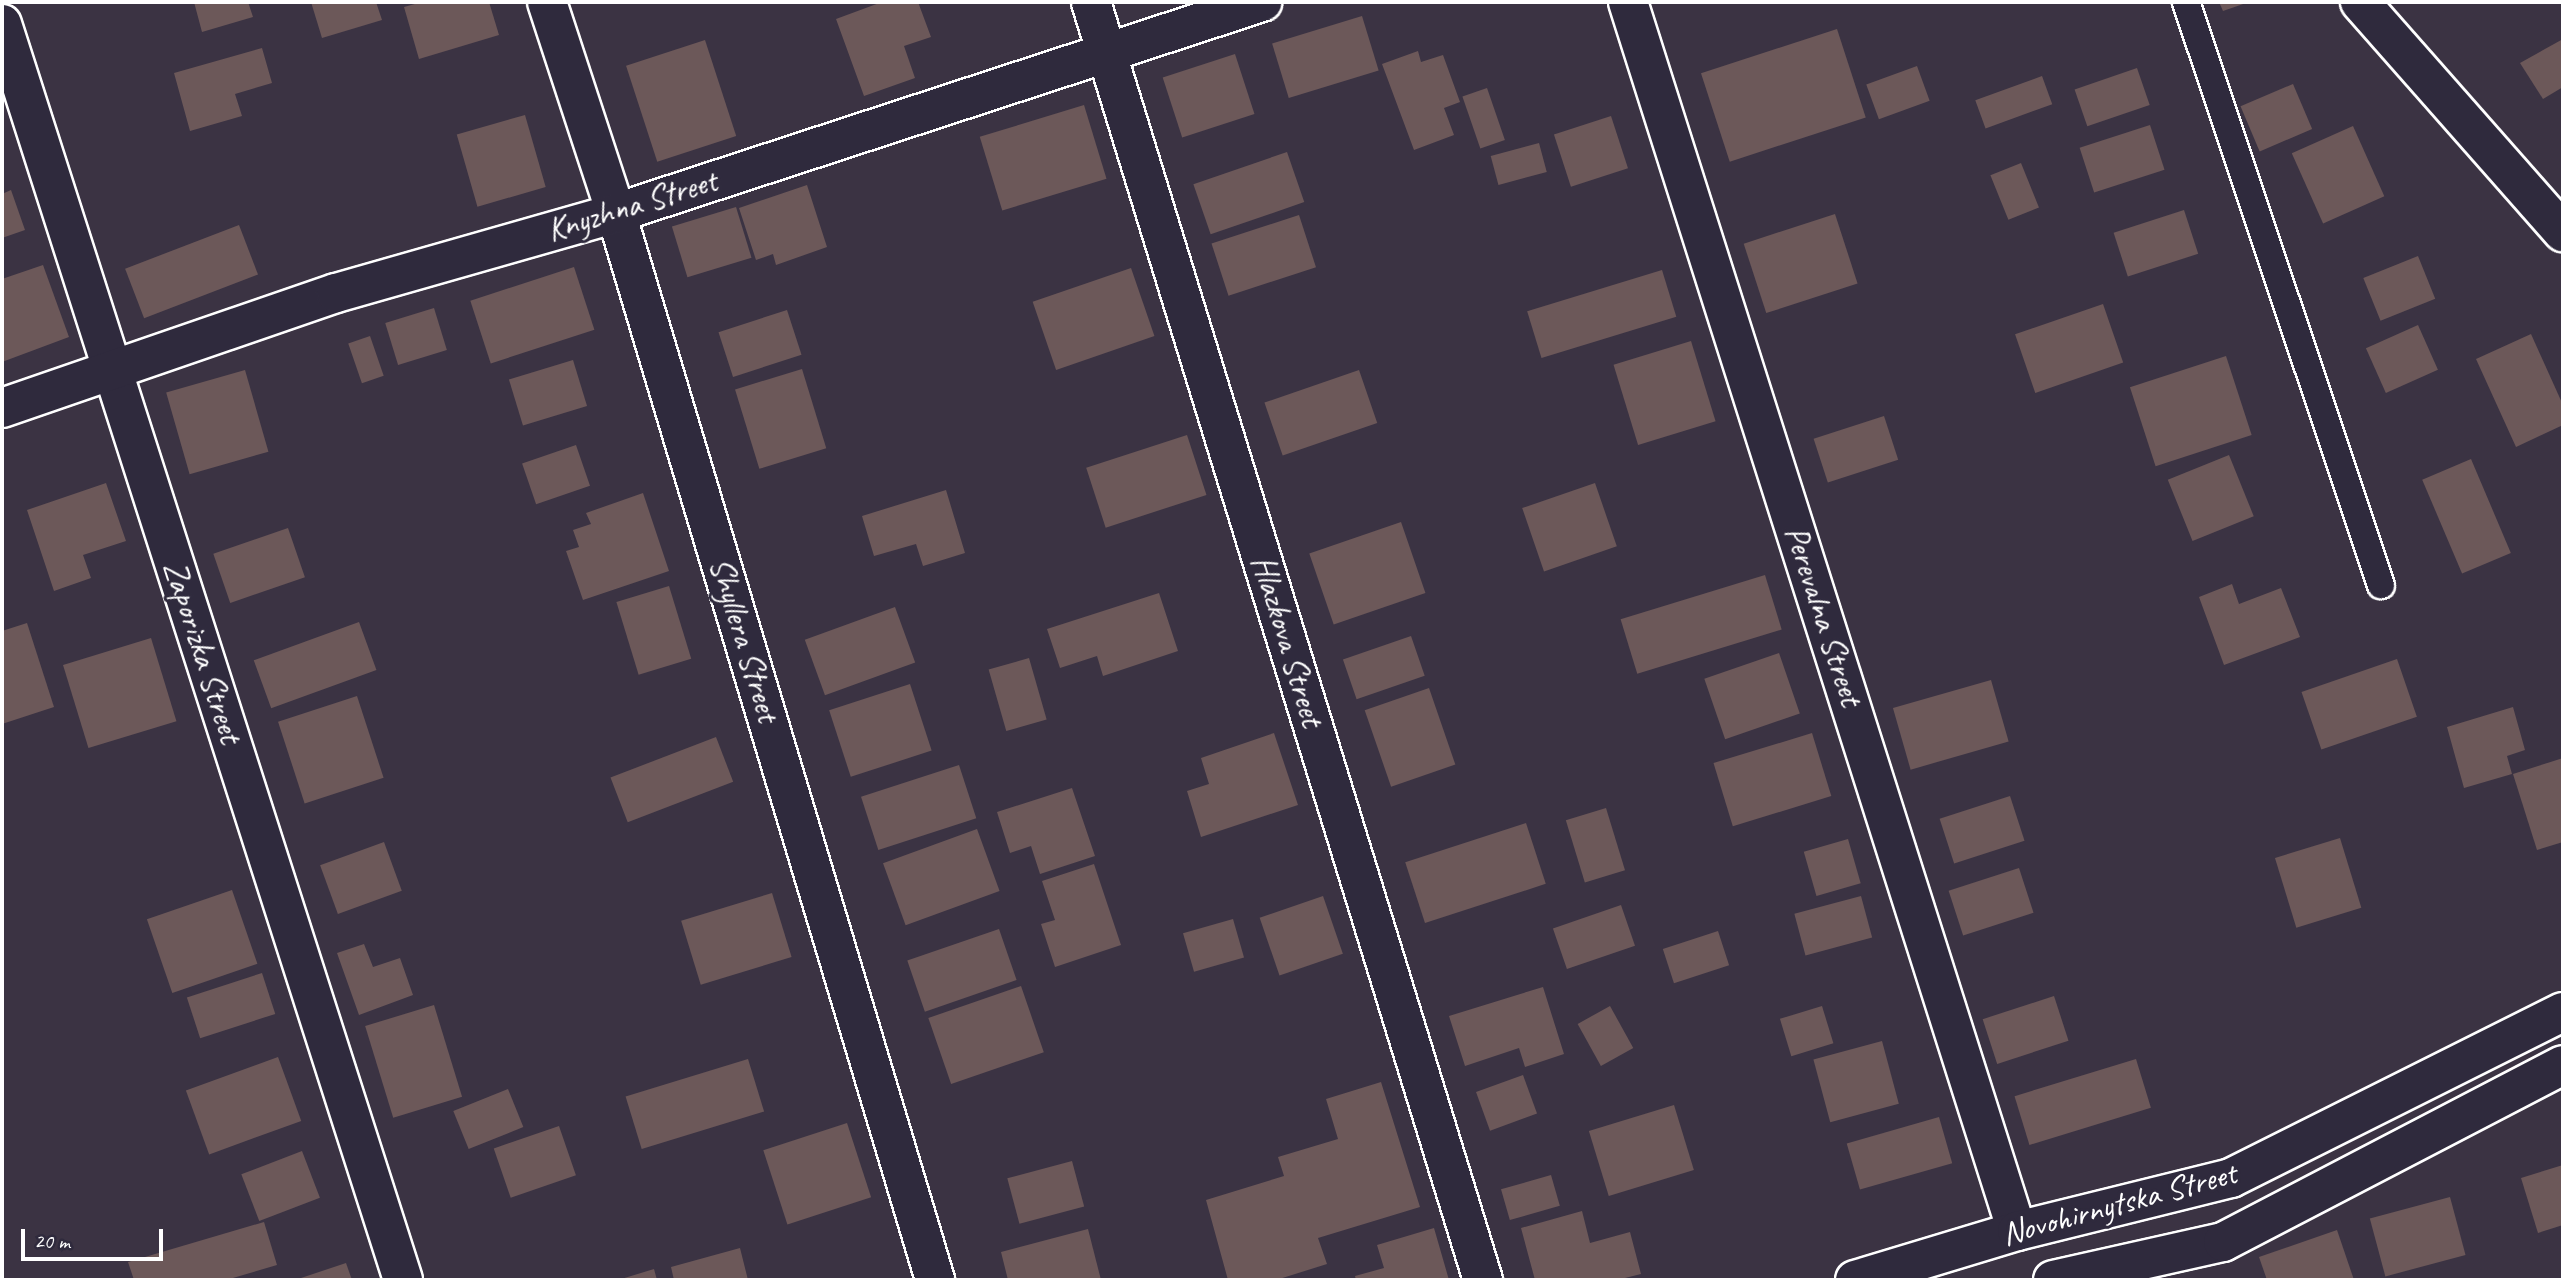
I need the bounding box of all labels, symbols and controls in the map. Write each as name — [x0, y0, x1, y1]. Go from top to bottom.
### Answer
street label: Knyzhna Street — [542, 161, 722, 251]
street label: Perevalna Street — [1775, 521, 1871, 711]
street label: Hlazkova Street — [1242, 550, 1332, 732]
street label: Shyllera Street — [700, 553, 788, 727]
street label: Zaporizka Street — [154, 556, 250, 748]
street label: Novohirnytska Street — [1997, 1154, 2241, 1254]
scale bar — [24, 1216, 166, 1260]
text: 20 m — [34, 1228, 70, 1254]

